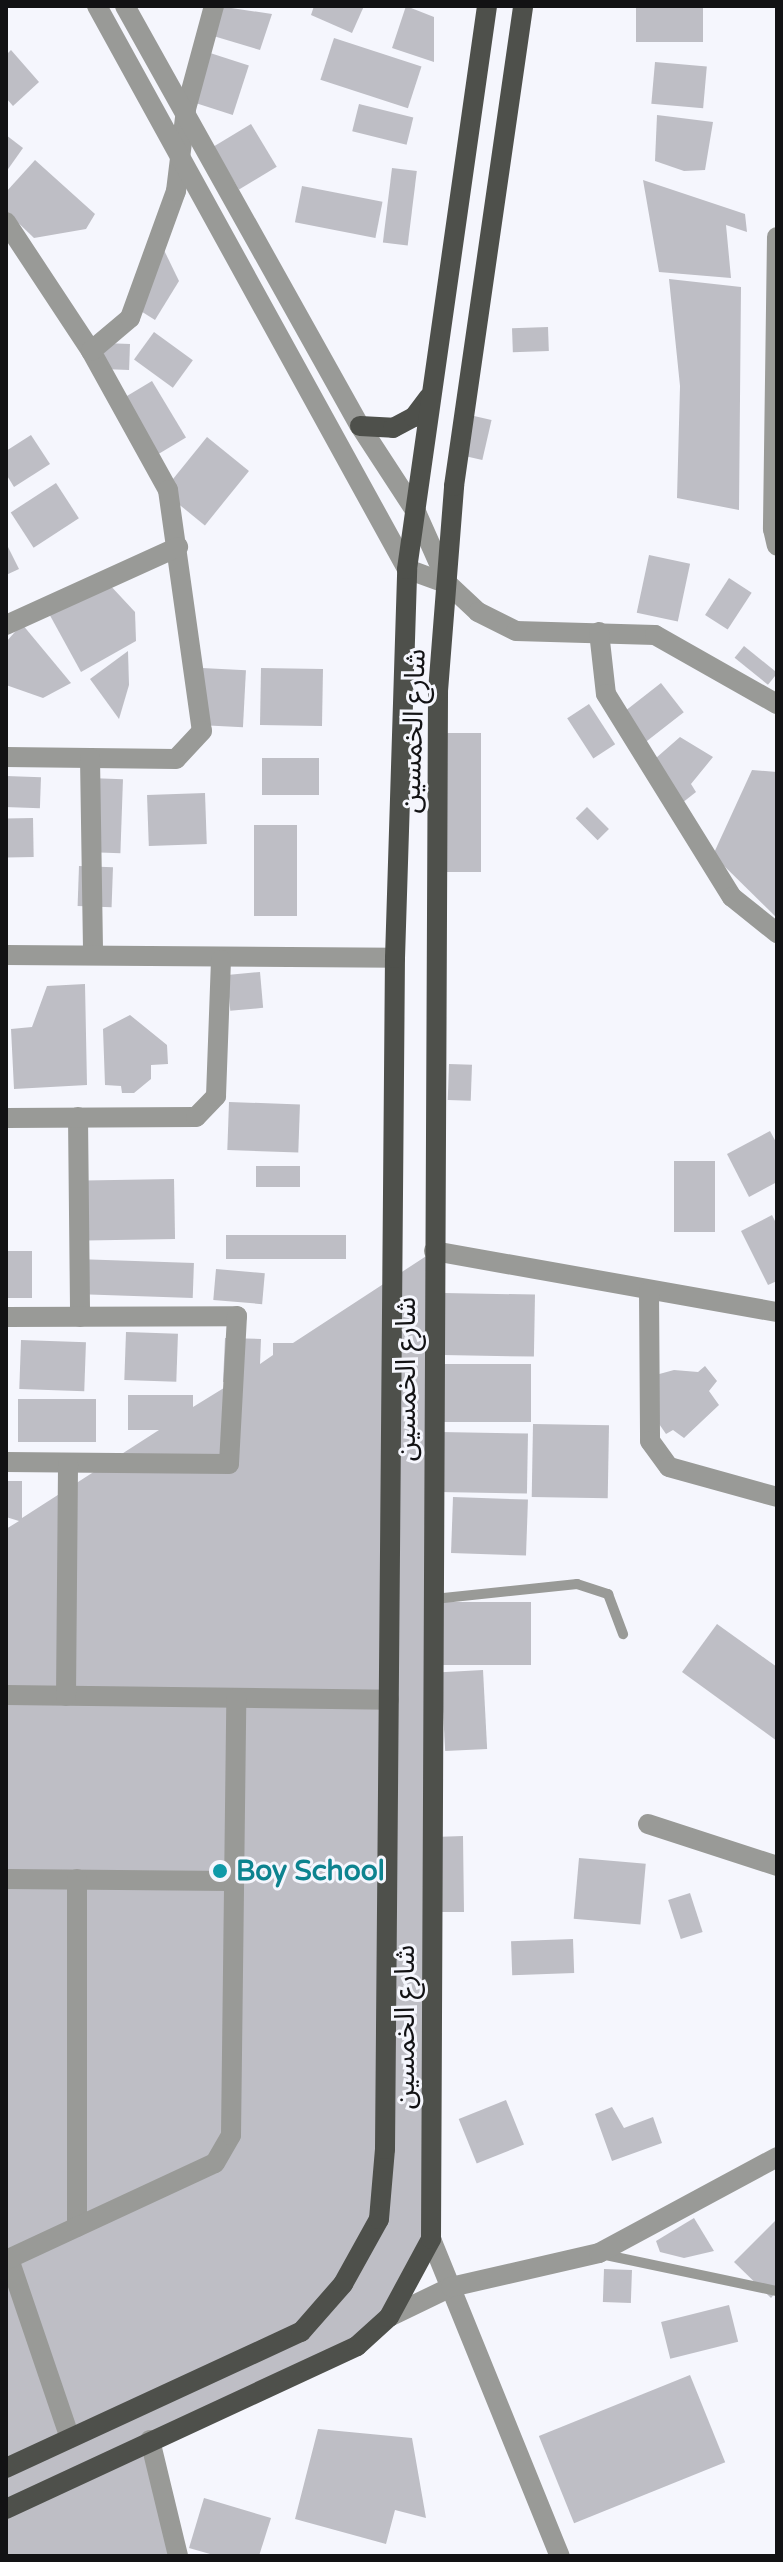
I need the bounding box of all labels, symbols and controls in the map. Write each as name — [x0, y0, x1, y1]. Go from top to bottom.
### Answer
street label: شارع الخمسين — [393, 648, 433, 814]
street label: شارع الخمسين — [389, 1297, 423, 1461]
place label: Boy School — [236, 1854, 385, 1888]
marker: Boy School — [211, 1862, 229, 1880]
street label: شارع الخمسين — [388, 1945, 422, 2109]

